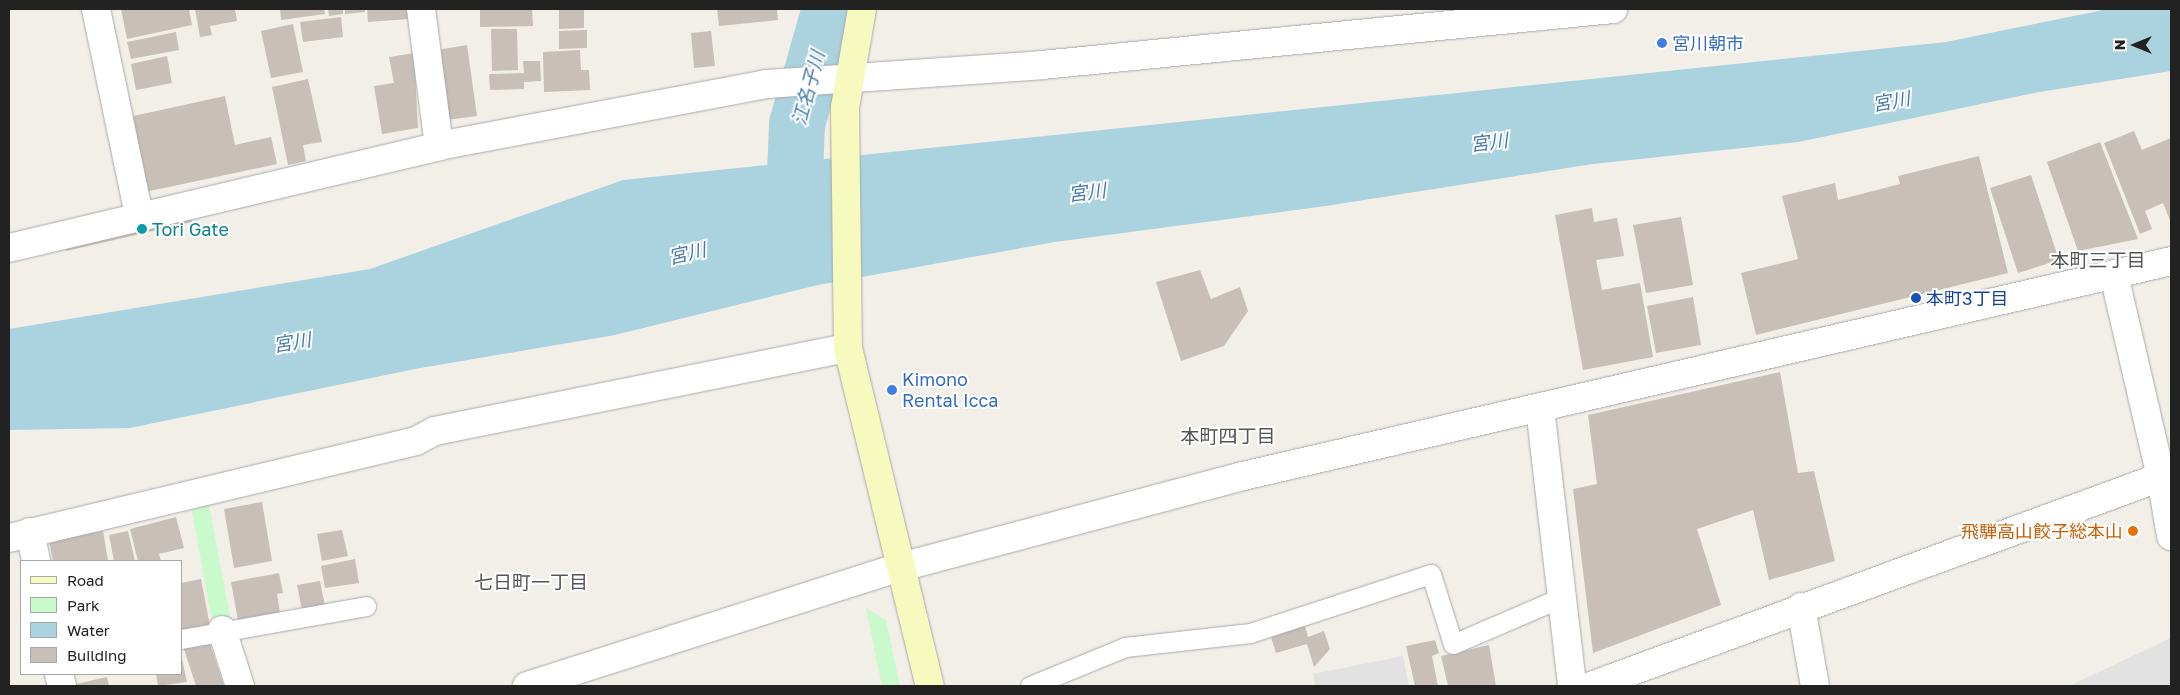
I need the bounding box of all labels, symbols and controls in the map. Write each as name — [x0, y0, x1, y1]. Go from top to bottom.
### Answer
north arrow — [2110, 20, 2160, 70]
place label: 宮川朝市 — [1672, 32, 1744, 54]
marker: 宮川朝市 — [1656, 37, 1668, 49]
text: N — [2111, 40, 2128, 50]
water label: 江名子川 — [787, 48, 829, 128]
water label: 宮川 — [1870, 86, 1912, 116]
water label: 宮川 — [1469, 128, 1509, 156]
water label: 宮川 — [1067, 178, 1107, 206]
place label: Tori Gate — [152, 218, 229, 240]
marker: Tori Gate — [136, 223, 148, 235]
water label: 宮川 — [666, 238, 708, 268]
district label: 本町三丁目 — [2051, 249, 2145, 271]
place label: 本町3丁目 — [1926, 287, 2009, 309]
marker: 本町3丁目 — [1910, 292, 1922, 304]
water label: 宮川 — [271, 328, 313, 356]
place label: Kimono Rental Icca — [902, 369, 998, 412]
marker: Kimono Rental Icca — [886, 384, 898, 396]
district label: 本町四丁目 — [1181, 425, 1275, 447]
place label: 飛騨高山餃子総本山 — [1961, 520, 2123, 542]
marker: 飛騨高山餃子総本山 — [2127, 525, 2139, 537]
legend — [20, 560, 182, 675]
text: Road — [67, 571, 104, 589]
district label: 七日町一丁目 — [474, 571, 588, 593]
text: Park — [67, 596, 99, 614]
text: Water — [67, 621, 110, 639]
text: Building — [67, 646, 127, 664]

